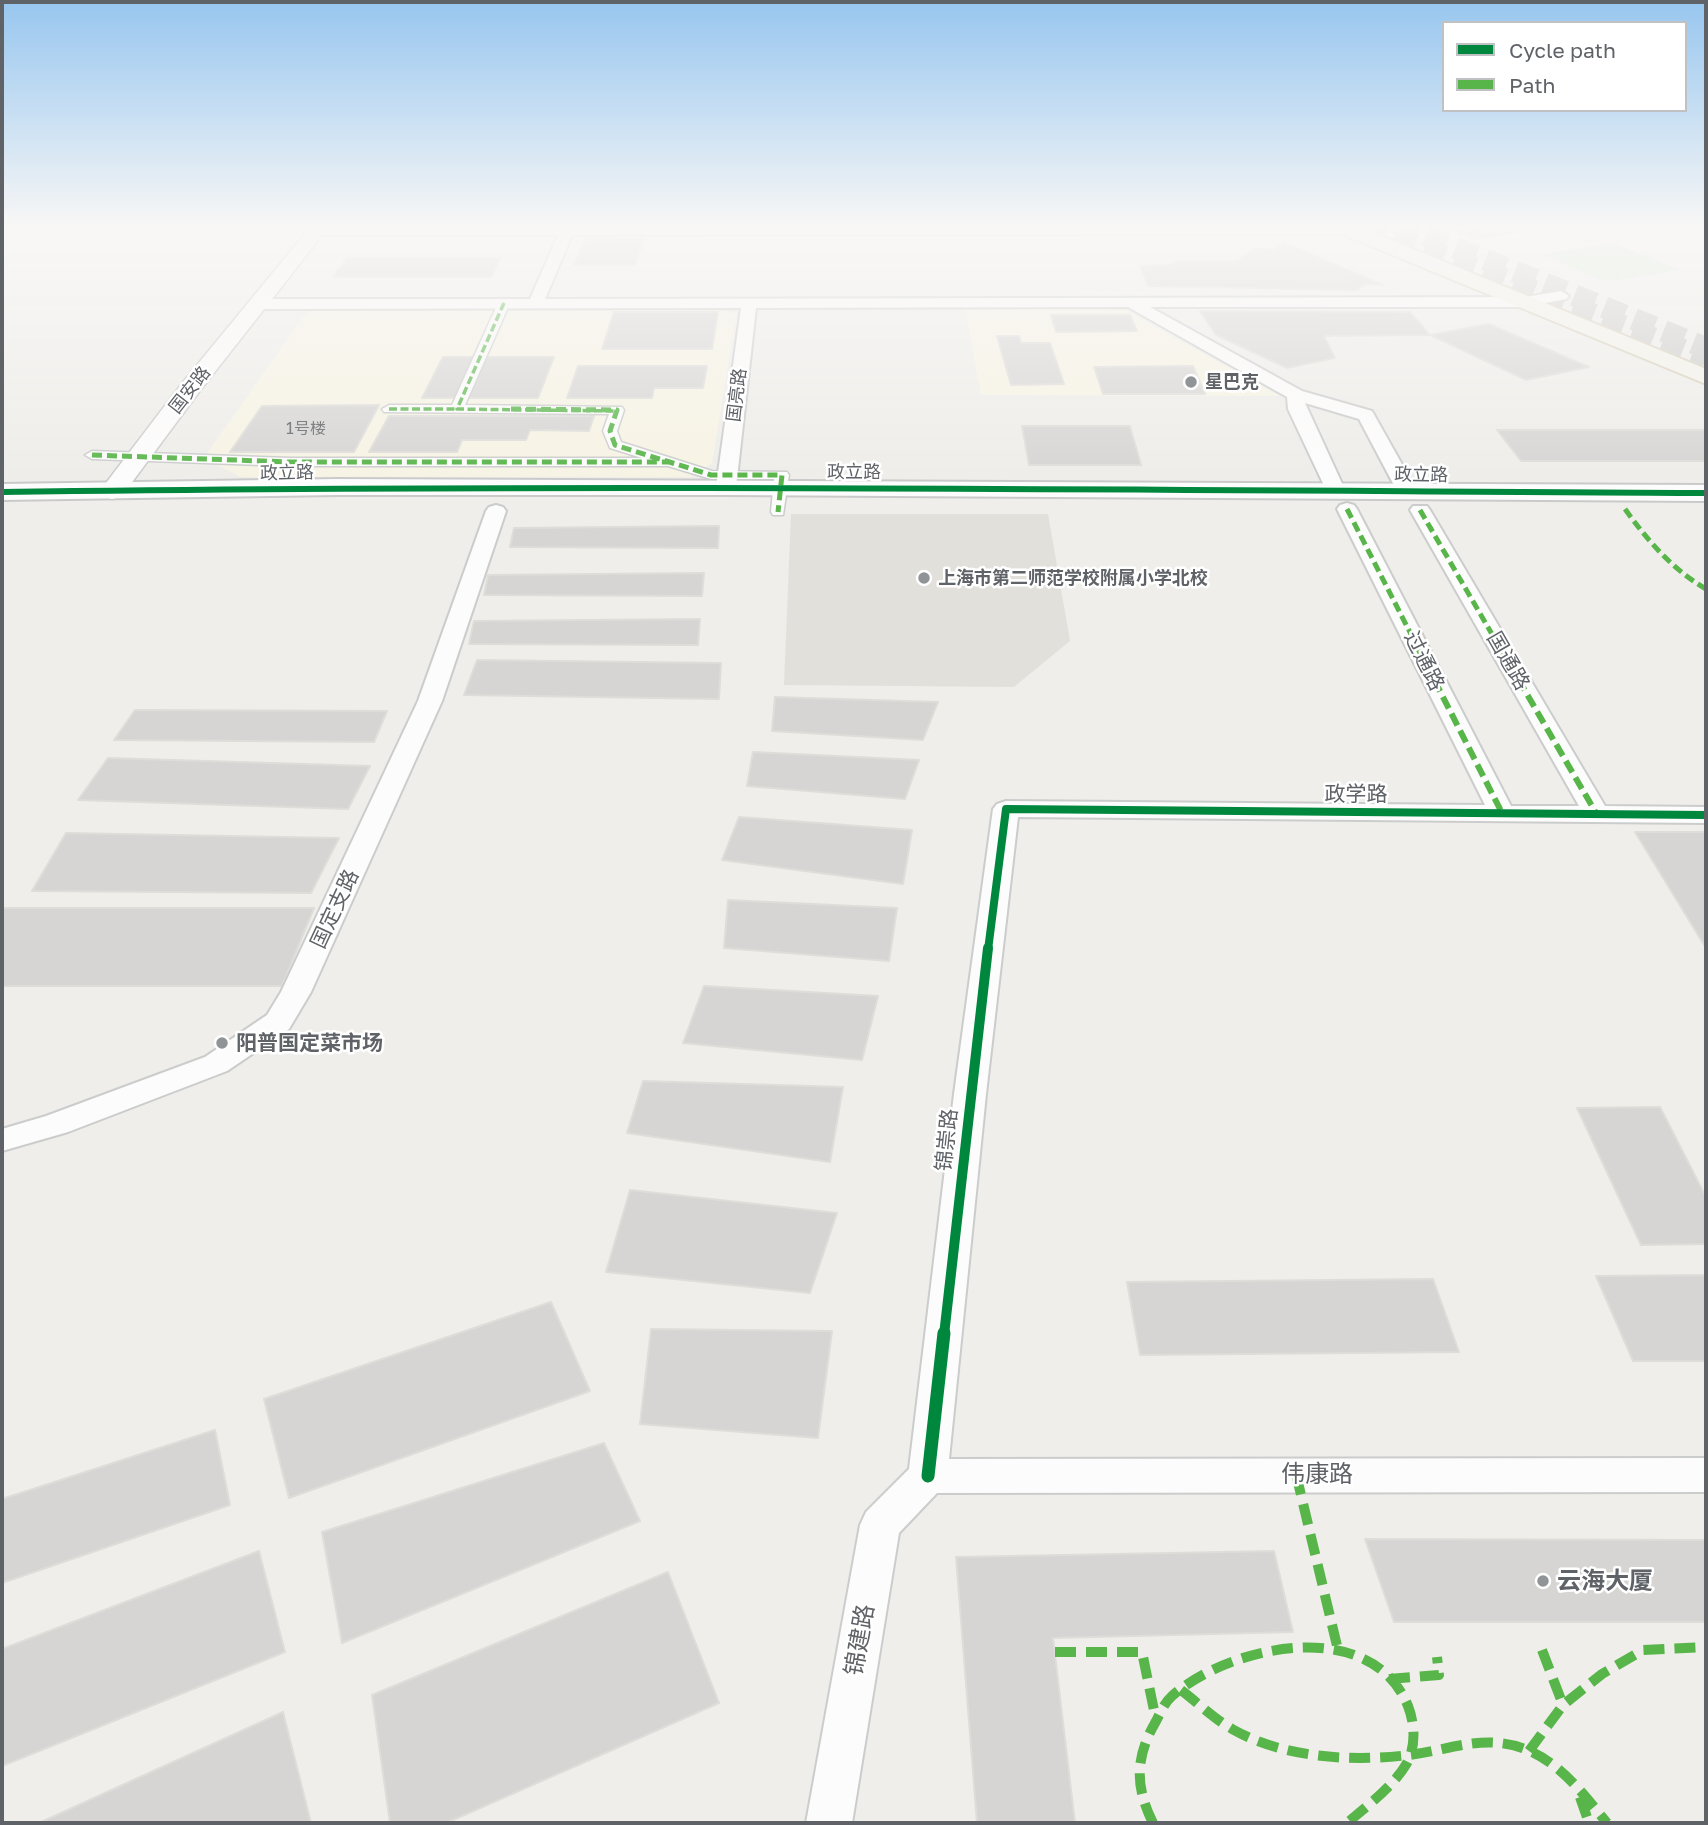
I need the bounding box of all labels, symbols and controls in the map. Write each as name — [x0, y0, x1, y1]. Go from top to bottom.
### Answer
legend — [1442, 21, 1687, 112]
text: Cycle path — [1509, 37, 1616, 63]
text: Path — [1509, 72, 1556, 98]
street label: 国安路 — [165, 362, 215, 418]
street label: 国亮路 — [723, 367, 751, 423]
place label: 星巴克 — [1205, 371, 1259, 393]
marker: 星巴克 — [1183, 374, 1199, 390]
house number: 1号楼 — [286, 419, 326, 439]
street label: 政立路 — [827, 461, 881, 483]
street label: 政立路 — [260, 462, 314, 484]
street label: 政立路 — [1394, 464, 1448, 486]
place label: 上海市第二师范学校附属小学北校 — [938, 567, 1208, 589]
marker: 上海市第二师范学校附属小学北校 — [916, 570, 932, 586]
street label: 过通路 — [1398, 627, 1450, 695]
street label: 国通路 — [1481, 627, 1535, 695]
street label: 政学路 — [1325, 781, 1387, 807]
street label: 国定支路 — [306, 866, 364, 952]
place label: 阳普国定菜市场 — [236, 1030, 383, 1056]
marker: 阳普国定菜市场 — [214, 1035, 230, 1051]
street label: 锦崇路 — [931, 1107, 963, 1173]
street label: 伟康路 — [1281, 1460, 1353, 1488]
place label: 云海大厦 — [1557, 1567, 1653, 1595]
marker: 云海大厦 — [1535, 1573, 1551, 1589]
street label: 锦建路 — [840, 1602, 880, 1678]

